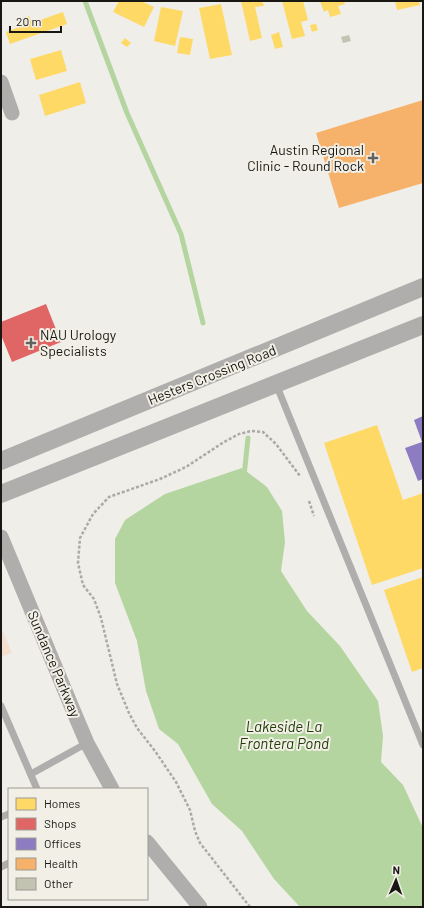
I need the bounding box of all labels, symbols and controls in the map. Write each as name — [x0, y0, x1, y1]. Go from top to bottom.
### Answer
scale bar — [10, 8, 61, 34]
text: 20 m — [16, 14, 42, 28]
place label: Austin Regional Clinic - Round Rock — [247, 141, 364, 174]
marker: Austin Regional Clinic - Round Rock — [367, 152, 379, 164]
place label: NAU Urology Specialists — [40, 326, 117, 359]
marker: NAU Urology Specialists — [25, 337, 37, 349]
street label: Hesters Crossing Road — [145, 341, 278, 408]
street label: Sundance Parkway — [24, 608, 85, 720]
water label: Lakeside La Frontera Pond — [239, 717, 329, 752]
legend — [8, 788, 148, 900]
text: Homes — [44, 796, 81, 810]
text: Shops — [44, 816, 77, 830]
text: Offices — [44, 836, 81, 850]
text: Health — [44, 856, 78, 870]
north arrow — [376, 860, 416, 900]
text: N — [392, 863, 400, 876]
text: Other — [44, 876, 74, 890]

